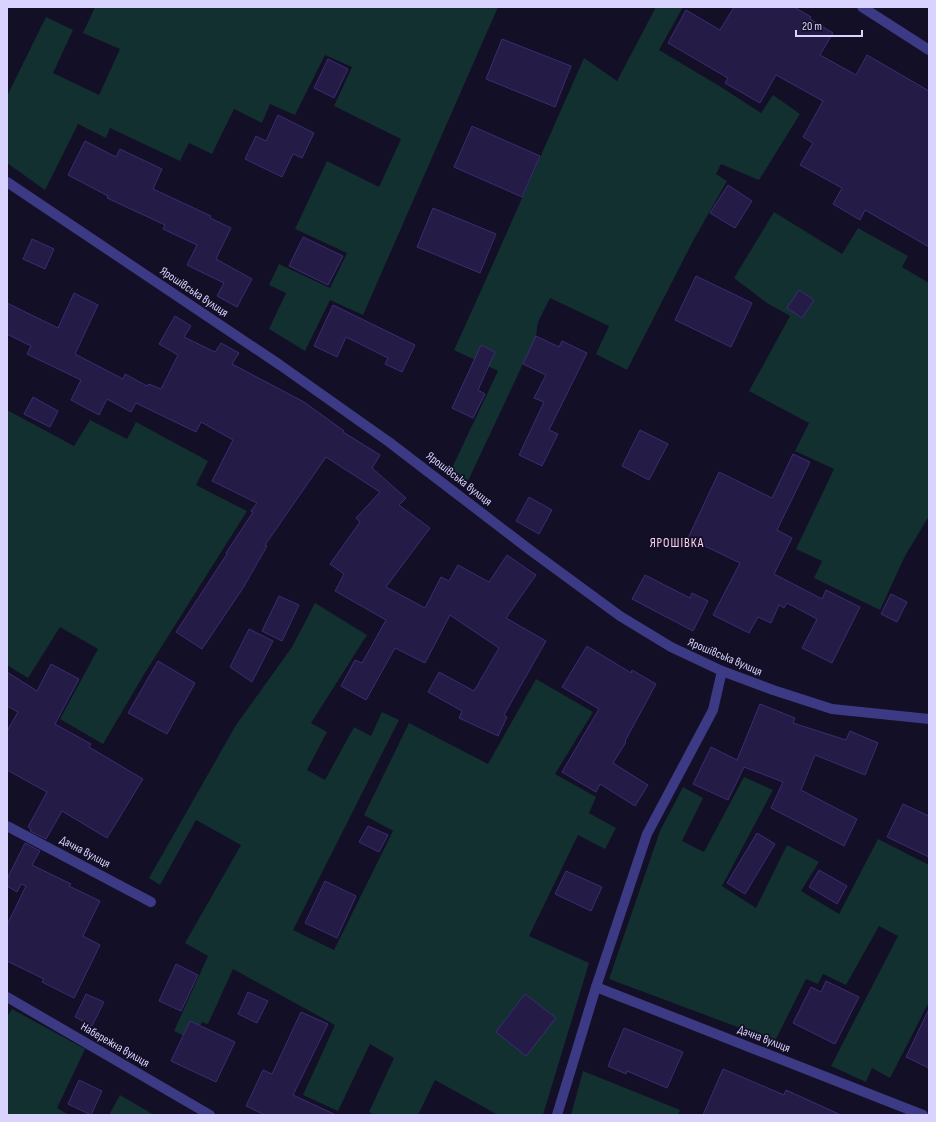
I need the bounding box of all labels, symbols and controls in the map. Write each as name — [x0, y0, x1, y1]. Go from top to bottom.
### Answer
scale bar — [796, 12, 862, 38]
text: 20 m — [802, 19, 822, 34]
street label: Ярошівська вулиця — [157, 264, 231, 321]
street label: Ярошівська вулиця — [423, 449, 495, 510]
district label: ЯРОШІВКА — [650, 535, 704, 551]
street label: Ярошівська вулиця — [686, 635, 765, 680]
street label: Дачна вулиця — [57, 832, 113, 872]
street label: Набережна вулиця — [78, 1019, 152, 1071]
street label: Дачна вулиця — [736, 1022, 793, 1056]

